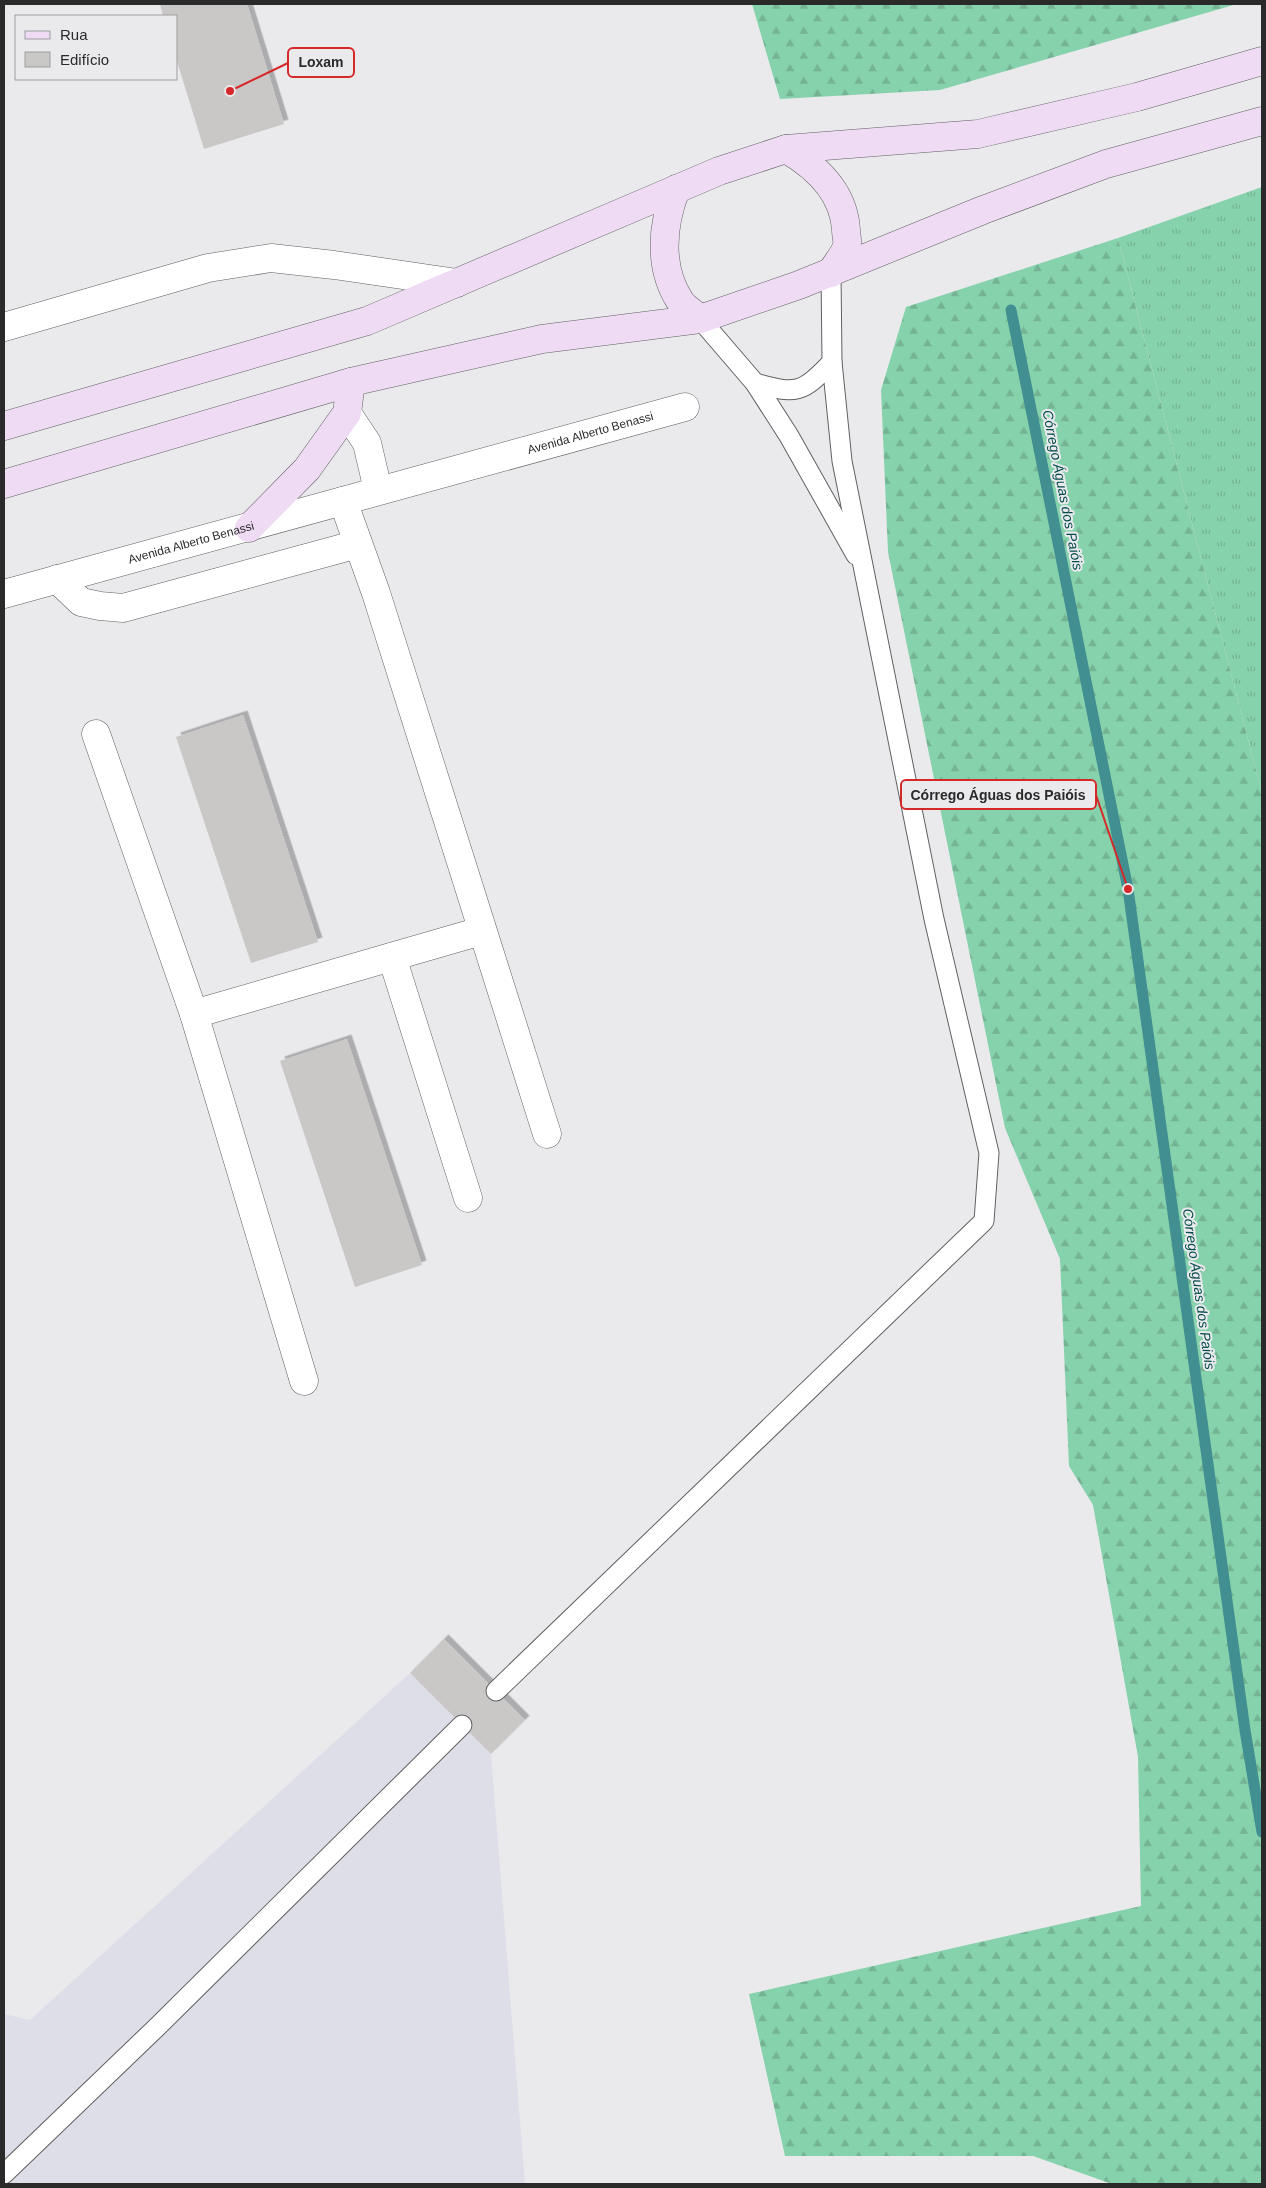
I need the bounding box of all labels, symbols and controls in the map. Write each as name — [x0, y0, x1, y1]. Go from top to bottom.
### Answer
legend — [15, 15, 178, 80]
text: Rua — [60, 26, 88, 43]
callout: Loxam — [288, 48, 354, 77]
text: Edifício — [60, 51, 109, 68]
text: Loxam — [298, 54, 344, 70]
street label: Avenida Alberto Benassi — [526, 409, 655, 457]
water label: Córrego Águas dos Paióis — [1040, 409, 1086, 571]
street label: Avenida Alberto Benassi — [127, 519, 256, 567]
callout: Córrego Águas dos Paióis — [901, 780, 1096, 809]
text: Córrego Águas dos Paióis — [910, 787, 1086, 803]
water label: Córrego Águas dos Paióis — [1180, 1207, 1218, 1371]

